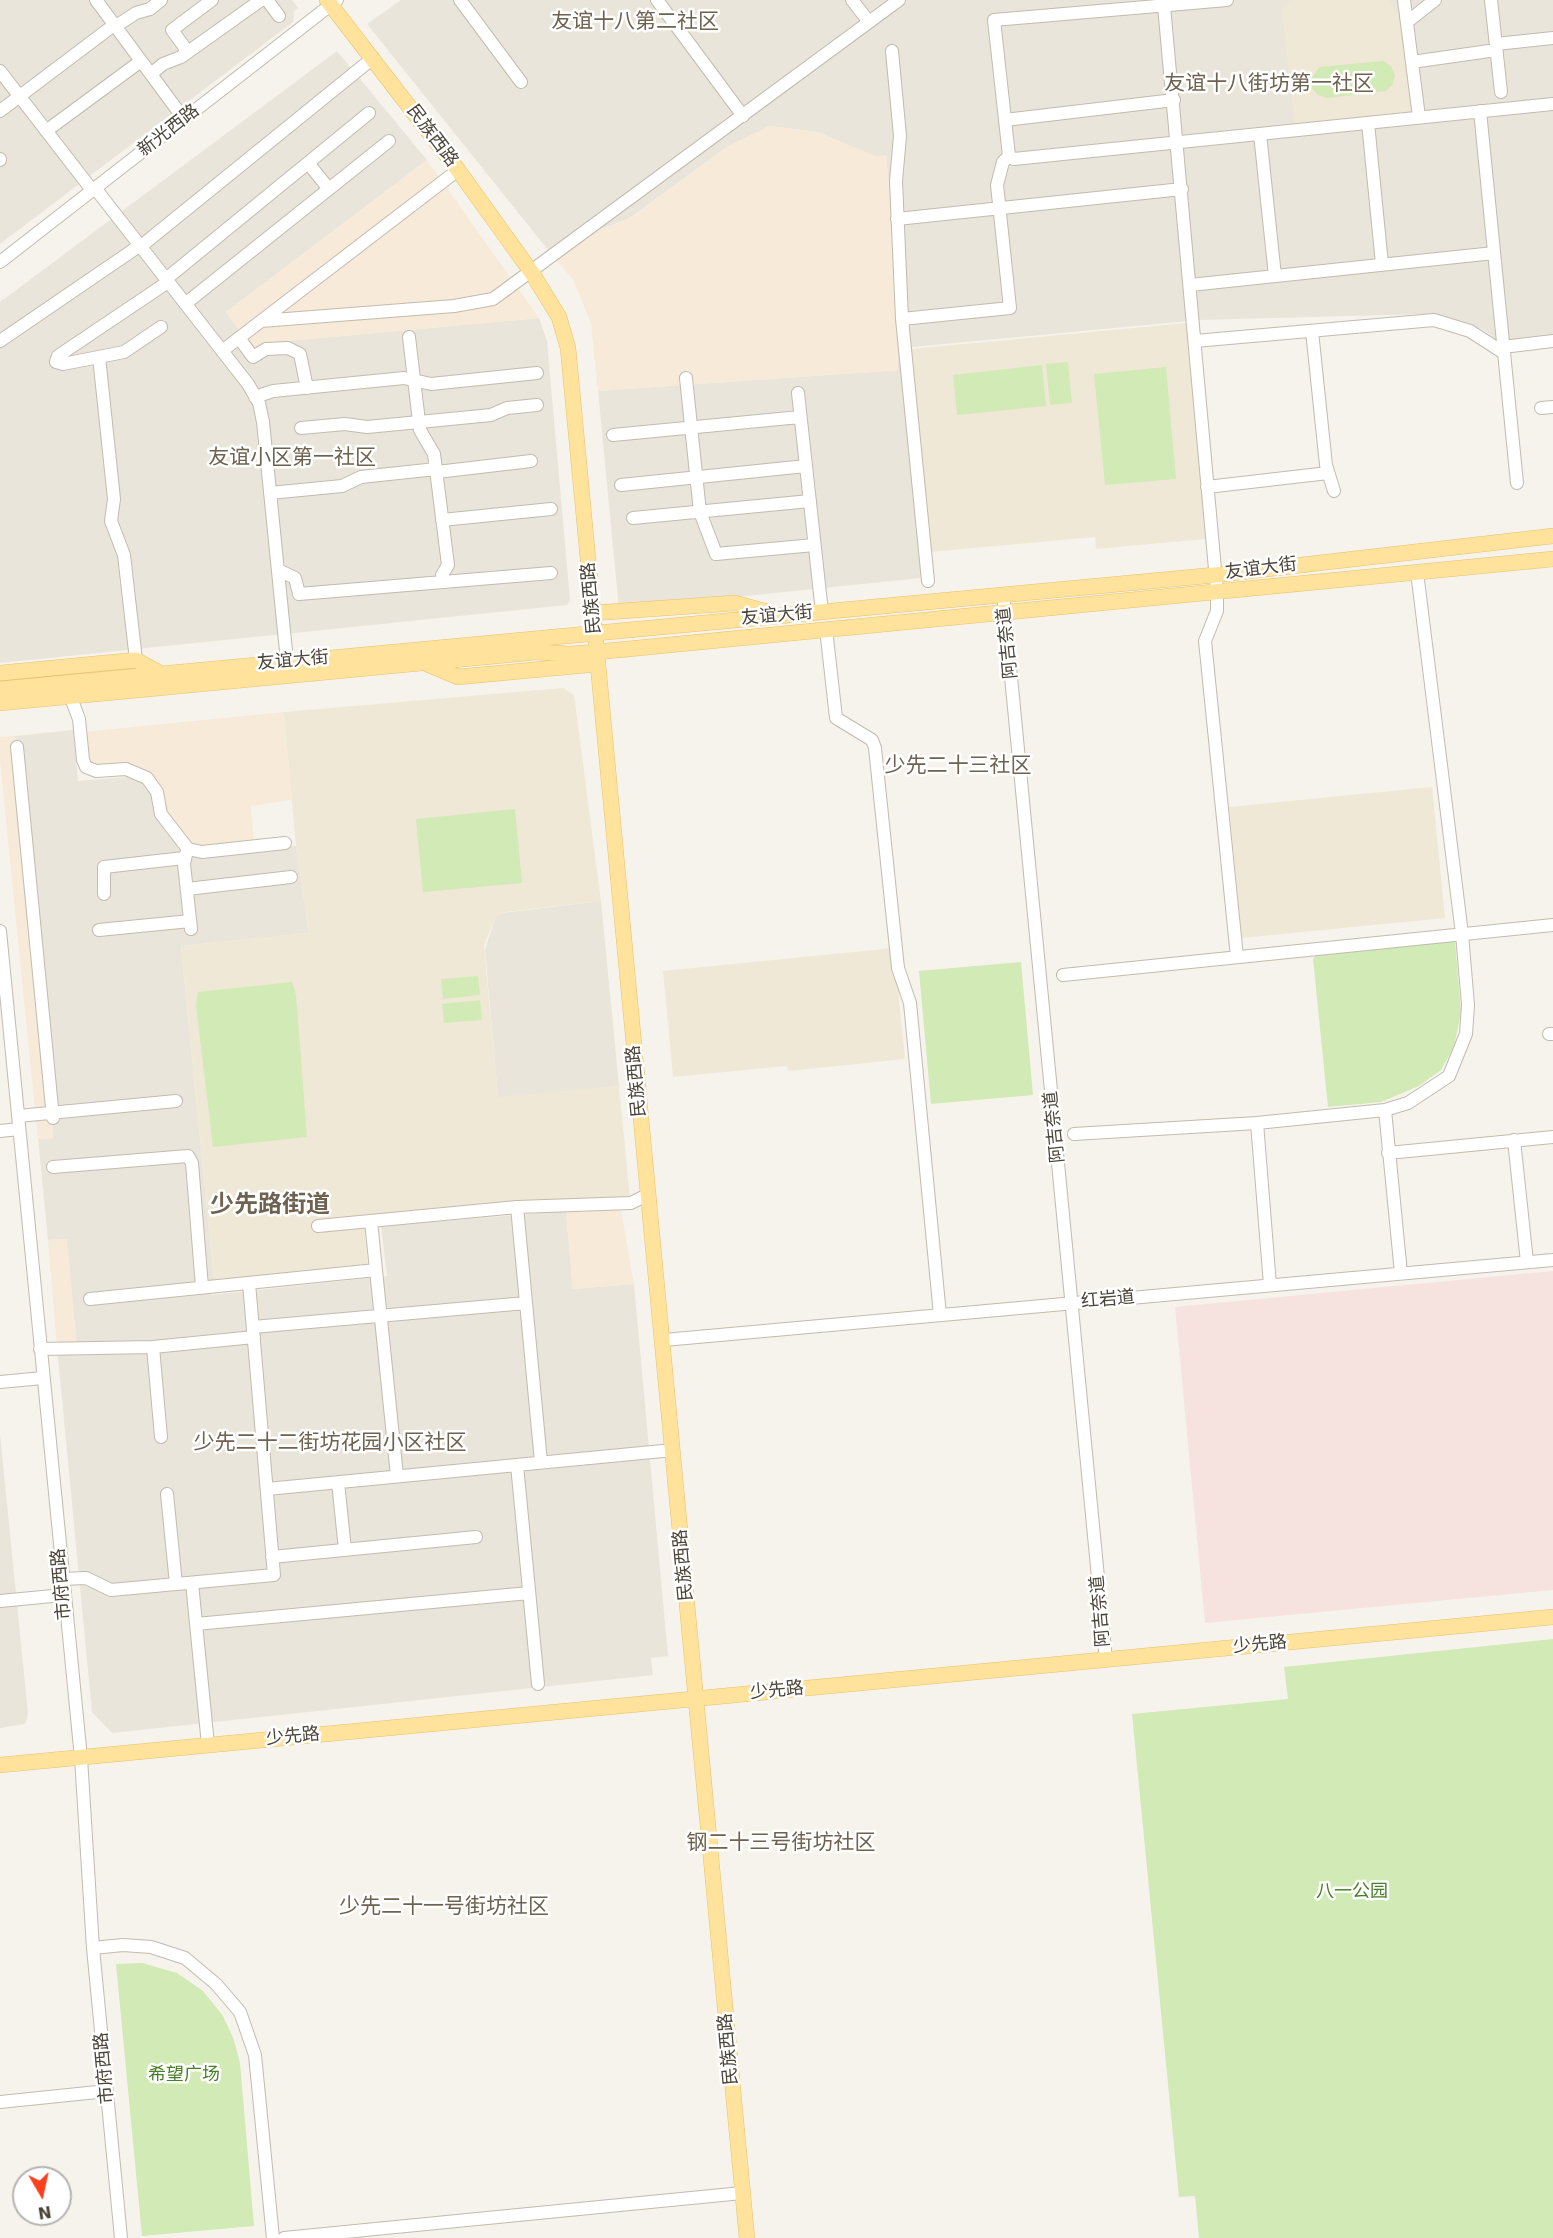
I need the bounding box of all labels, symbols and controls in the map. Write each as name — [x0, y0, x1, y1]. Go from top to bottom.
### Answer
district label: 友谊十八第二社区 — [551, 10, 719, 36]
district label: 友谊十八街坊第一社区 — [1164, 72, 1374, 98]
street label: 新光西路 — [134, 100, 204, 162]
street label: 民族西路 — [402, 101, 462, 171]
district label: 友谊小区第一社区 — [208, 446, 376, 472]
street label: 友谊大街 — [1224, 554, 1298, 584]
street label: 民族西路 — [578, 561, 606, 635]
street label: 友谊大街 — [740, 602, 814, 630]
street label: 阿吉奈道 — [993, 606, 1023, 680]
street label: 友谊大街 — [256, 647, 330, 675]
district label: 少先二十三社区 — [885, 754, 1031, 780]
street label: 民族西路 — [623, 1044, 651, 1118]
street label: 阿吉奈道 — [1040, 1090, 1070, 1164]
district label: 少先路街道 — [210, 1192, 330, 1220]
street label: 红岩道 — [1080, 1287, 1136, 1313]
district label: 少先二十二街坊花园小区社区 — [194, 1431, 466, 1457]
street label: 民族西路 — [670, 1528, 698, 1602]
street label: 市府西路 — [48, 1547, 76, 1621]
street label: 阿吉奈道 — [1087, 1574, 1115, 1648]
street label: 少先路 — [1232, 1632, 1288, 1658]
street label: 少先路 — [749, 1678, 805, 1704]
street label: 少先路 — [265, 1724, 321, 1750]
district label: 钢二十三号街坊社区 — [687, 1831, 875, 1857]
park label: 八一公园 — [1316, 1881, 1388, 1903]
district label: 少先二十一号街坊社区 — [339, 1895, 549, 1921]
street label: 民族西路 — [715, 2012, 743, 2086]
street label: 市府西路 — [91, 2031, 119, 2105]
park label: 希望广场 — [148, 2064, 220, 2086]
north arrow — [12, 2166, 72, 2226]
text: N — [36, 2202, 53, 2223]

